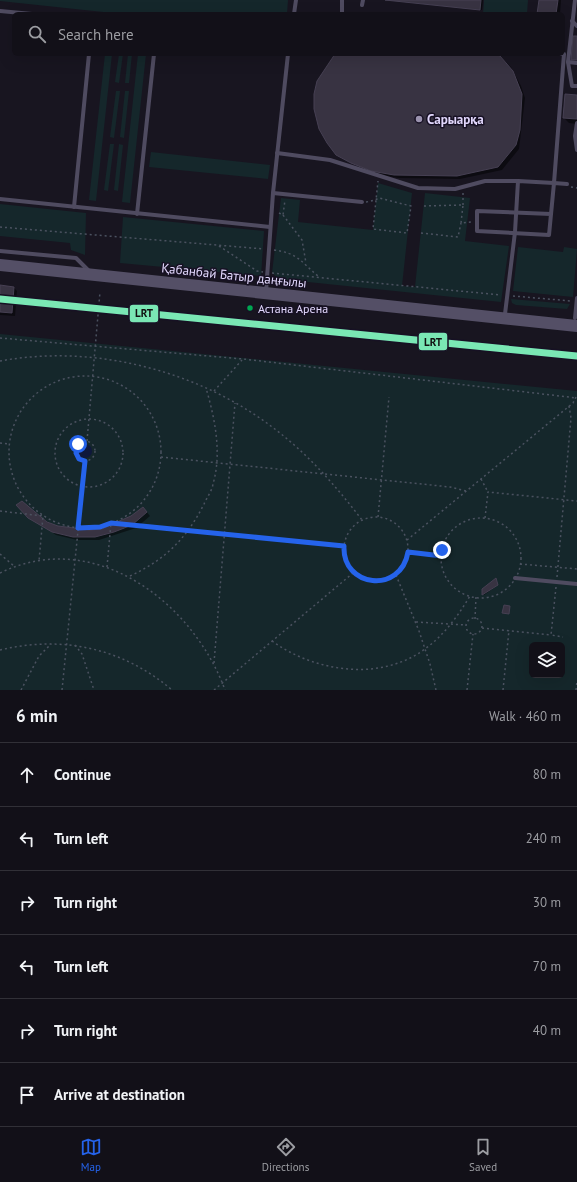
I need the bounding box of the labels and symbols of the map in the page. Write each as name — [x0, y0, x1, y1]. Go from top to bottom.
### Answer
place label: Сарыарқа — [427, 111, 484, 128]
marker: Сарыарқа — [414, 114, 424, 124]
street label: Қабанбай Батыр даңғылы — [160, 259, 307, 292]
place label: Астана Арена — [258, 301, 328, 316]
marker: Астана Арена — [245, 303, 255, 313]
line badge: LRT — [129, 304, 159, 323]
text: LRT — [135, 306, 154, 320]
line badge: LRT — [418, 332, 448, 351]
text: LRT — [424, 335, 443, 349]
route start — [69, 435, 87, 453]
route end — [433, 541, 451, 559]

